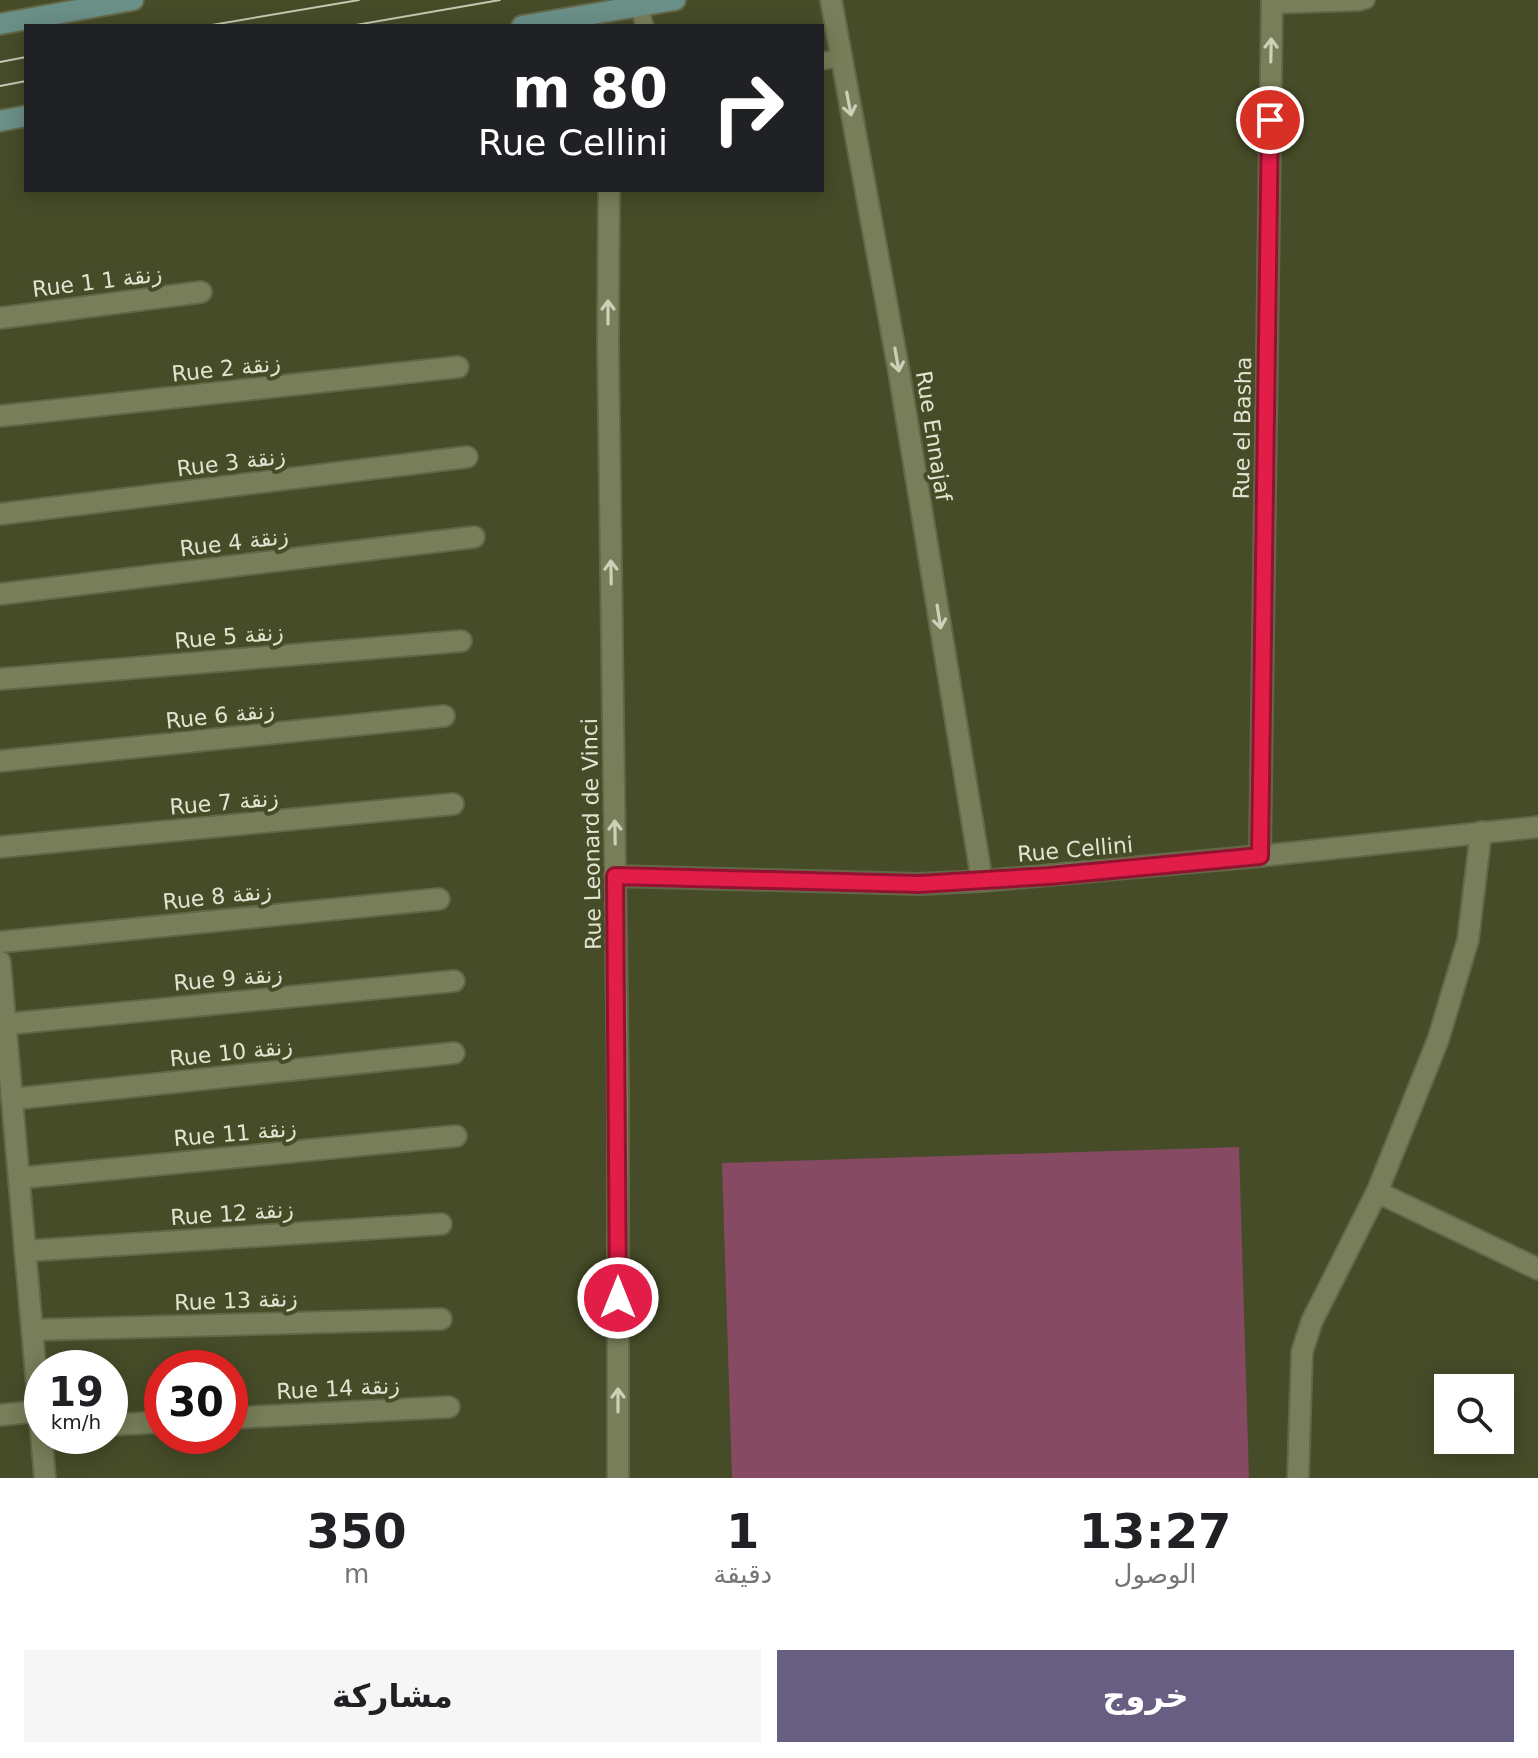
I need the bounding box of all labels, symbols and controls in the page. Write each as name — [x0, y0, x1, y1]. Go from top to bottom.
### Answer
one-way arrow — [1263, 37, 1279, 64]
text: 80 m — [512, 55, 668, 120]
icon: right — [696, 56, 800, 160]
pin — [1236, 86, 1304, 154]
one-way arrow — [842, 91, 857, 117]
icon: arrive — [1248, 98, 1292, 142]
text: Rue Cellini — [478, 122, 668, 163]
street label: Rue 1 زنقة 1 — [31, 261, 163, 302]
one-way arrow — [601, 299, 616, 326]
one-way arrow — [890, 347, 905, 372]
street label: Rue 2 زنقة — [170, 350, 282, 387]
street label: Rue el Basha — [1229, 356, 1256, 500]
street label: Rue Ennajaf — [911, 369, 956, 504]
street label: Rue 3 زنقة — [175, 443, 287, 482]
street label: Rue 4 زنقة — [178, 523, 290, 562]
one-way arrow — [603, 559, 619, 586]
one-way arrow — [932, 603, 947, 629]
street label: Rue 5 زنقة — [173, 619, 285, 654]
street label: Rue 6 زنقة — [164, 697, 276, 734]
street label: Rue Leonard de Vinci — [577, 718, 606, 950]
street label: Rue 7 زنقة — [168, 785, 280, 820]
one-way arrow — [607, 819, 623, 846]
street label: Rue Cellini — [1016, 832, 1134, 867]
street label: Rue 8 زنقة — [161, 878, 273, 915]
street label: Rue 9 زنقة — [172, 961, 284, 996]
street label: Rue 10 زنقة — [168, 1034, 294, 1071]
street label: Rue 11 زنقة — [172, 1116, 298, 1151]
street label: Rue 12 زنقة — [170, 1197, 294, 1230]
position arrow — [576, 1256, 660, 1340]
street label: Rue 13 زنقة — [174, 1286, 298, 1315]
speed limit sign: 30 — [144, 1350, 248, 1454]
text: 19 — [48, 1369, 104, 1415]
street label: Rue 14 زنقة — [276, 1373, 400, 1404]
map controls — [1434, 1374, 1514, 1454]
button: search — [1434, 1374, 1514, 1454]
one-way arrow — [610, 1387, 626, 1414]
text: km/h — [51, 1410, 101, 1434]
text: 350 — [307, 1503, 407, 1559]
text: 1 — [726, 1503, 759, 1559]
text: 13:27 — [1079, 1503, 1232, 1559]
text: m — [344, 1559, 369, 1589]
text: دقيقة — [713, 1559, 772, 1589]
text: الوصول — [1114, 1559, 1197, 1589]
button: مشاركة — [24, 1650, 761, 1742]
button: خروج — [777, 1650, 1514, 1742]

